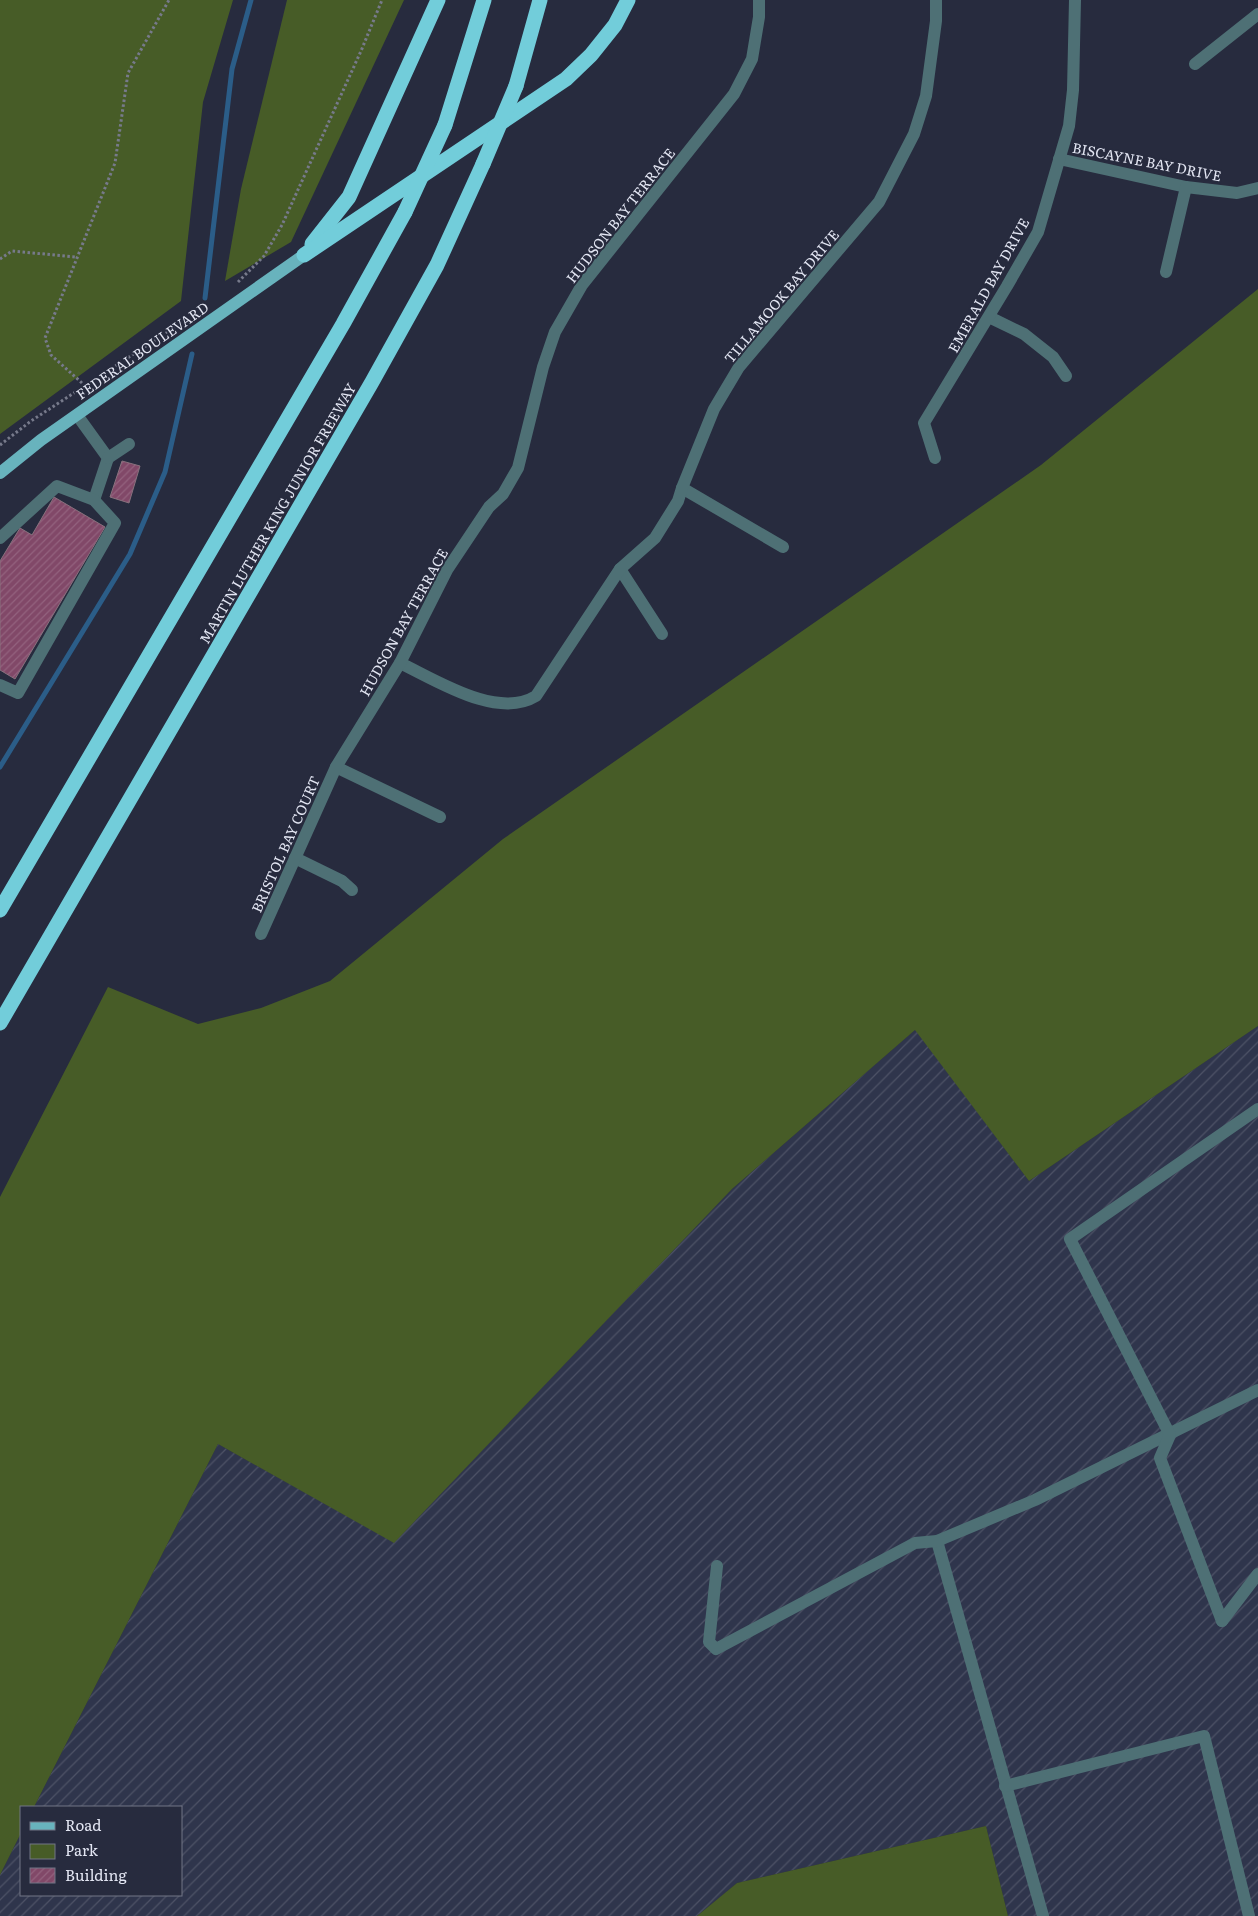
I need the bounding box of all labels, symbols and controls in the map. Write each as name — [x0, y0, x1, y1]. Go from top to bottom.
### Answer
street label: BISCAYNE BAY DRIVE — [1071, 137, 1223, 185]
street label: HUDSON BAY TERRACE — [561, 143, 679, 287]
street label: EMERALD BAY DRIVE — [943, 214, 1033, 356]
street label: TILLAMOOK BAY DRIVE — [719, 225, 843, 367]
street label: FEDERAL BOULEVARD — [72, 296, 213, 403]
street label: MARTIN LUTHER KING JUNIOR FREEWAY — [194, 379, 360, 647]
street label: HUDSON BAY TERRACE — [354, 544, 452, 700]
street label: BRISTOL BAY COURT — [246, 773, 324, 915]
legend — [20, 1806, 182, 1896]
text: Road — [65, 1813, 101, 1836]
text: Park — [65, 1838, 99, 1861]
text: Building — [65, 1863, 127, 1886]

